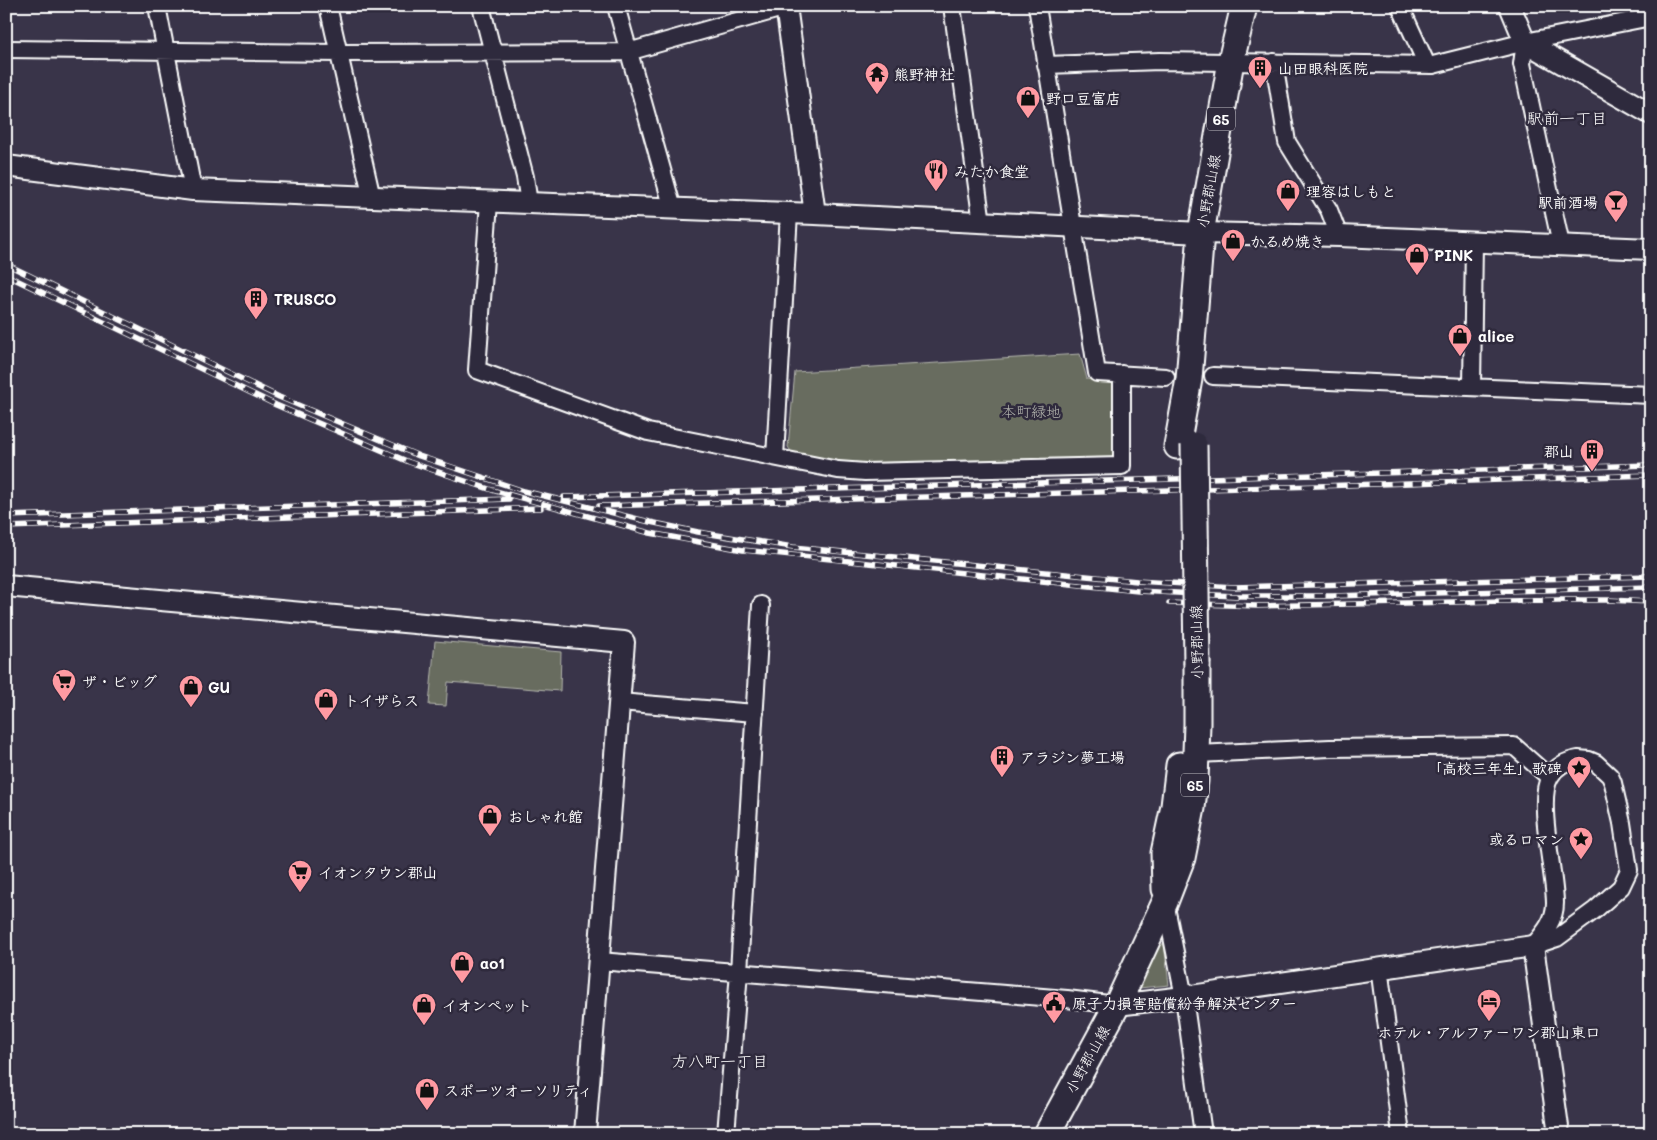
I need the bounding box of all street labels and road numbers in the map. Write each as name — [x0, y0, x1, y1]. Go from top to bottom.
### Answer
road number: 65 — [1207, 108, 1235, 130]
street label: 小野郡山線 — [1192, 152, 1224, 230]
street label: 小野郡山線 — [1185, 604, 1207, 680]
road number: 65 — [1181, 774, 1209, 796]
street label: 小野郡山線 — [1060, 1021, 1114, 1097]

